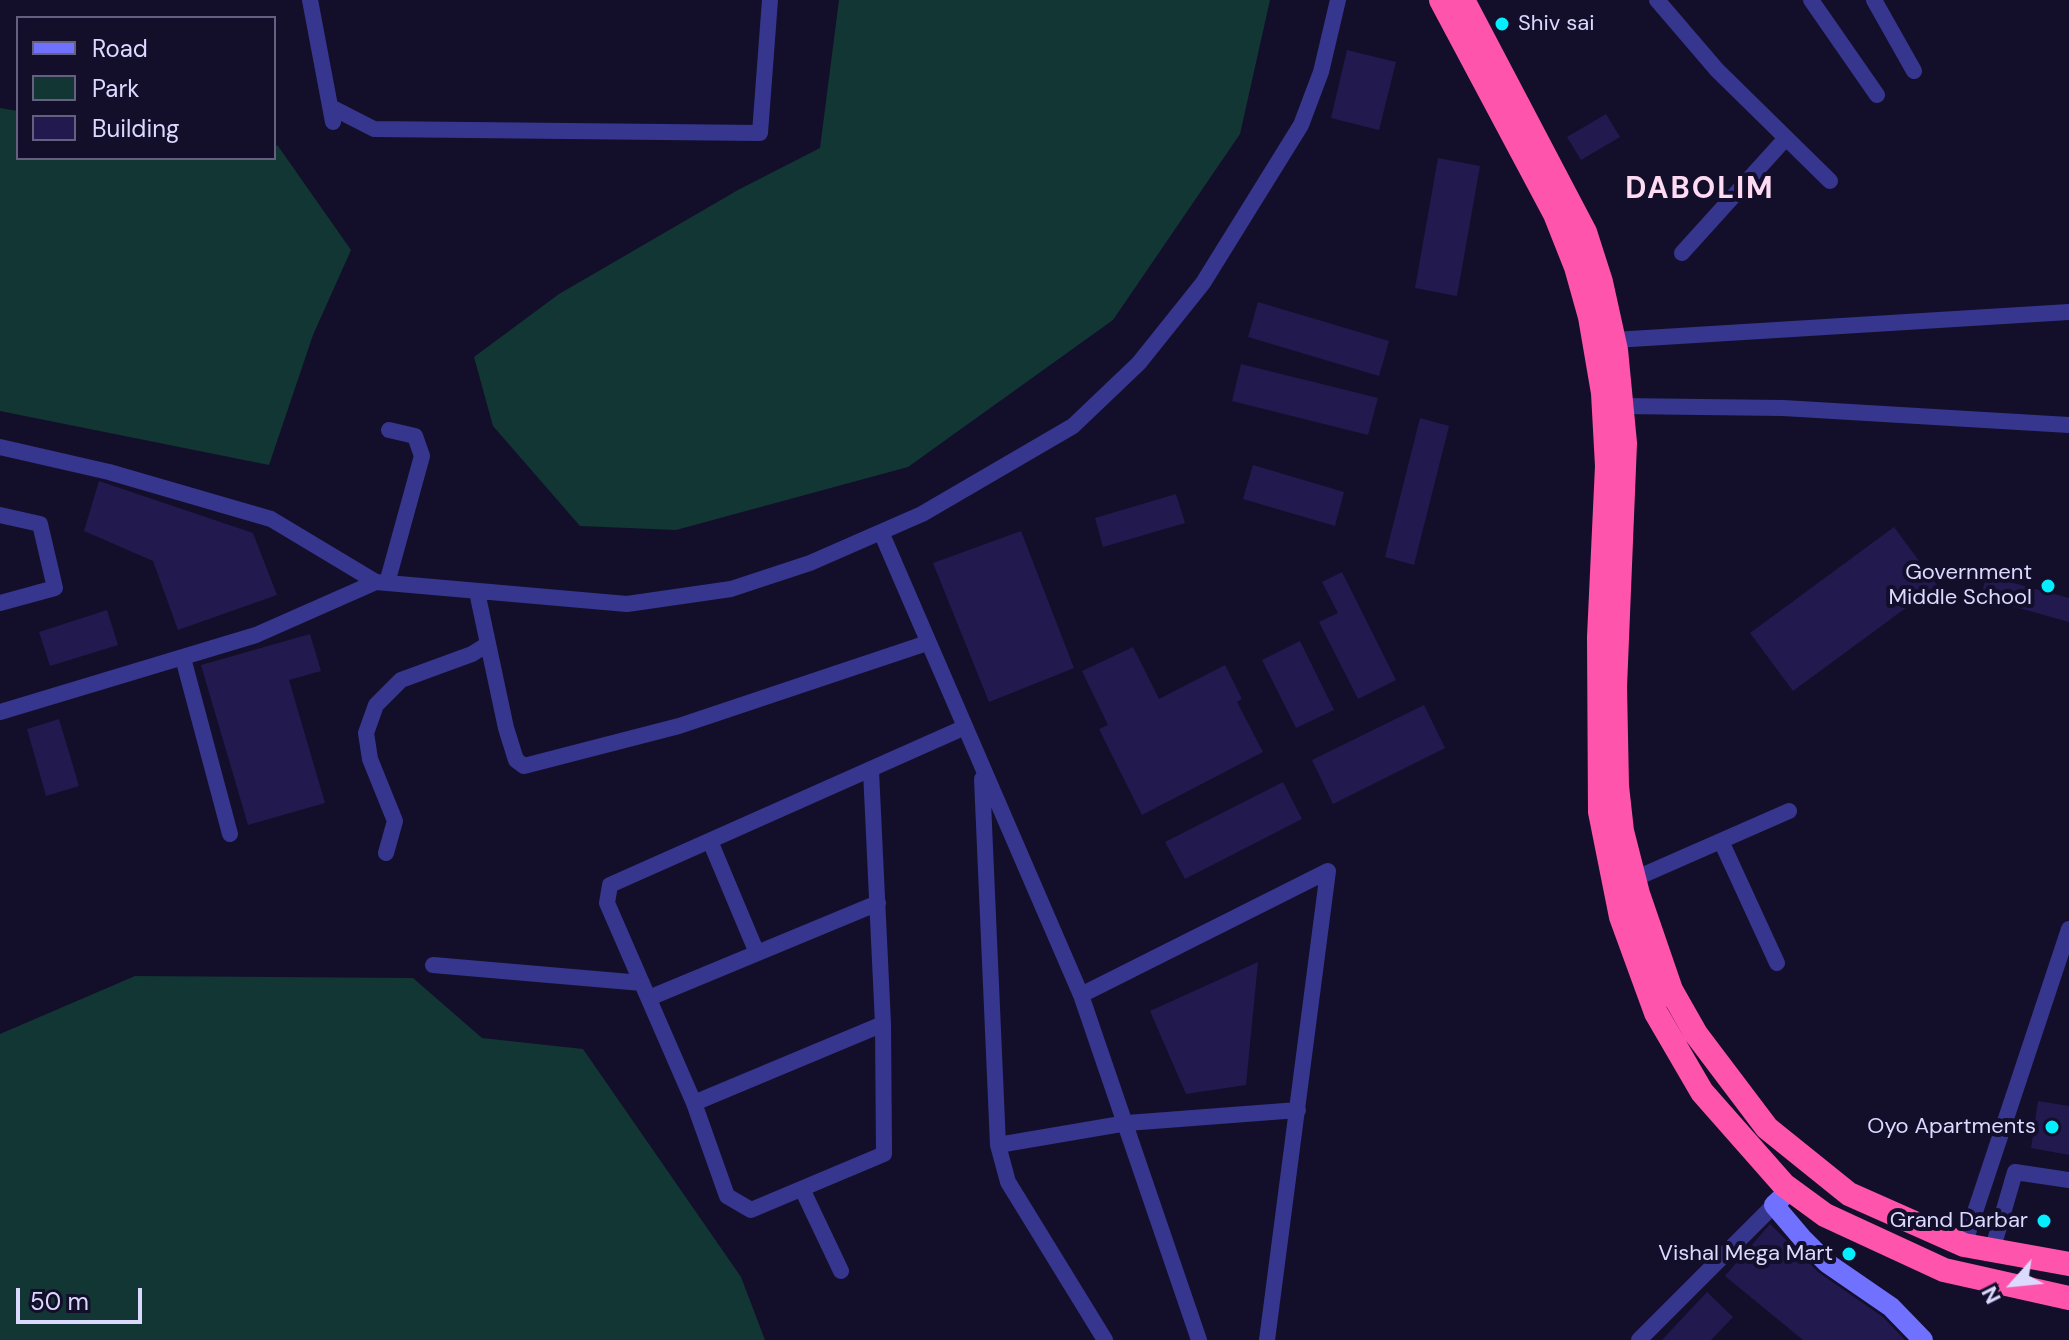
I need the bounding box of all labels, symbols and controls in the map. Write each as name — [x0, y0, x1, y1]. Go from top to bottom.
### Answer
place label: Shiv sai — [1518, 11, 1594, 37]
marker: Shiv sai — [1493, 15, 1511, 33]
legend — [16, 16, 276, 160]
text: Road — [92, 33, 148, 64]
text: Park — [92, 73, 139, 104]
text: Building — [92, 113, 179, 144]
district label: DABOLIM — [1625, 172, 1775, 208]
place label: Government Middle School — [1888, 560, 2032, 612]
marker: Government Middle School — [2039, 577, 2057, 595]
place label: Oyo Apartments — [1867, 1114, 2036, 1140]
marker: Oyo Apartments — [2043, 1118, 2061, 1136]
place label: Grand Darbar — [1890, 1208, 2028, 1234]
marker: Grand Darbar — [2035, 1212, 2053, 1230]
place label: Vishal Mega Mart — [1658, 1241, 1833, 1267]
north arrow — [1973, 1244, 2053, 1324]
marker: Vishal Mega Mart — [1840, 1245, 1858, 1263]
scale bar — [20, 1272, 146, 1322]
text: N — [1975, 1281, 2008, 1309]
text: 50 m — [30, 1286, 89, 1317]

